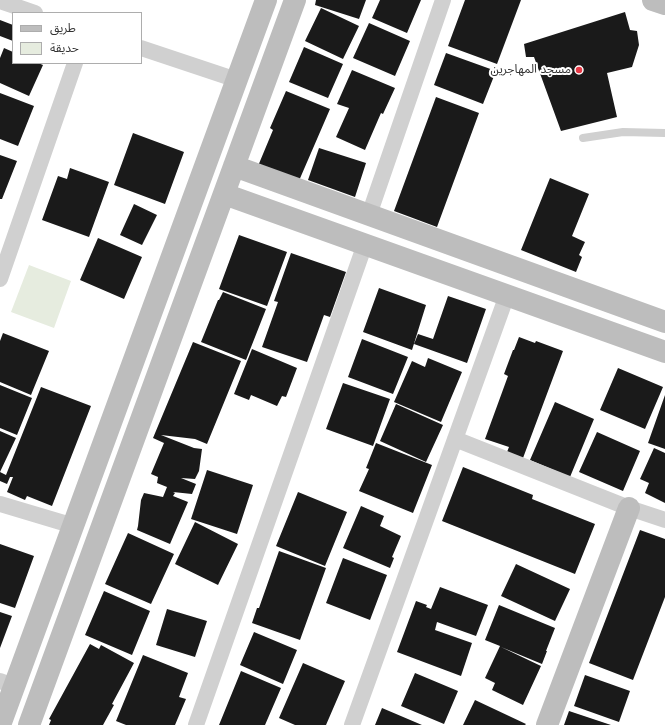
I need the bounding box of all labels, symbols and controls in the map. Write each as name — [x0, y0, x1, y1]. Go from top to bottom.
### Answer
legend — [12, 12, 142, 64]
text: طريق — [50, 19, 76, 37]
text: حديقة — [50, 39, 79, 57]
place label: مسجد المهاجرين — [491, 63, 571, 77]
marker: مسجد المهاجرين — [574, 65, 584, 75]

